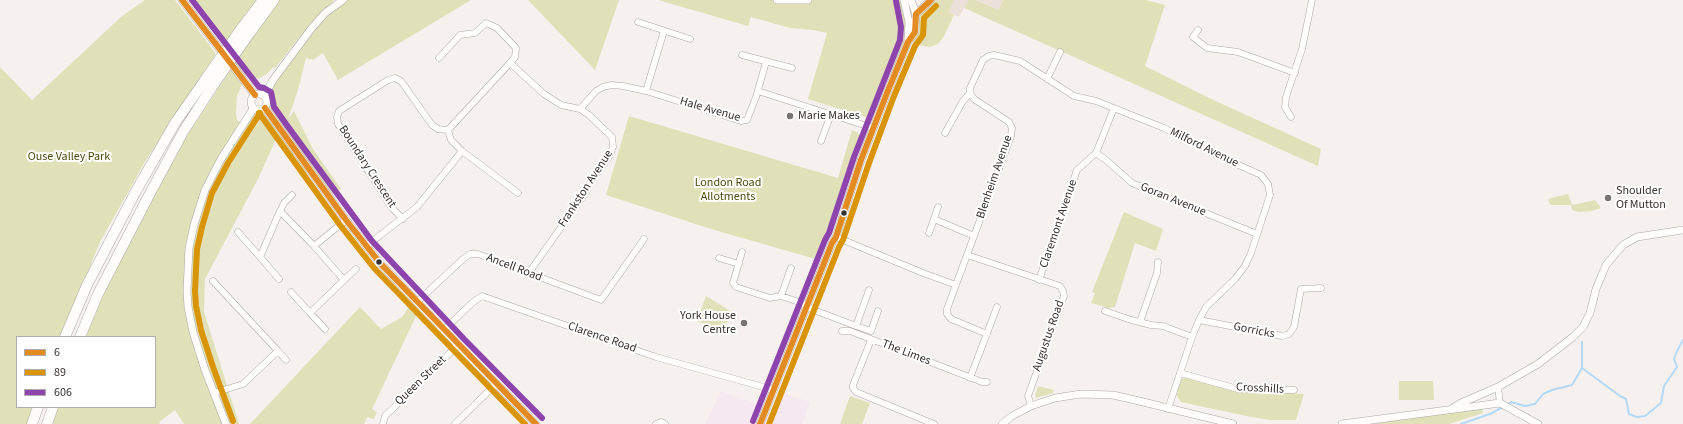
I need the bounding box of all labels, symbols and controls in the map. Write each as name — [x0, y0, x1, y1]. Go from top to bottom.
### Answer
street label: Hale Avenue — [678, 94, 742, 126]
place label: Marie Makes — [798, 109, 860, 123]
marker: Marie Makes — [785, 111, 795, 121]
street label: Boundary Crescent — [335, 123, 399, 211]
street label: Milford Avenue — [1167, 125, 1241, 171]
street label: Blenheim Avenue — [974, 133, 1016, 221]
street label: Frankston Avenue — [556, 148, 616, 230]
park label: Ouse Valley Park — [28, 150, 110, 164]
park label: London Road Allotments — [695, 176, 761, 204]
street label: Claremont Avenue — [1037, 178, 1081, 270]
street label: Goran Avenue — [1138, 180, 1208, 220]
place label: Shoulder Of Mutton — [1616, 184, 1666, 212]
marker: Shoulder Of Mutton — [1603, 193, 1613, 203]
unlabelled marker — [839, 208, 849, 218]
street label: Ancell Road — [484, 251, 544, 285]
unlabelled marker — [374, 257, 384, 267]
street label: Augustus Road — [1030, 299, 1068, 373]
place label: York House Centre — [680, 309, 736, 337]
marker: York House Centre — [739, 318, 749, 328]
street label: Clarence Road — [566, 319, 638, 357]
street label: Gorricks — [1232, 320, 1276, 342]
legend — [16, 336, 156, 408]
street label: The Limes — [880, 337, 932, 369]
text: 6 — [54, 344, 60, 361]
street label: Queen Street — [392, 353, 450, 409]
text: 89 — [54, 364, 66, 381]
street label: Crosshills — [1236, 381, 1284, 397]
text: 606 — [54, 384, 72, 401]

